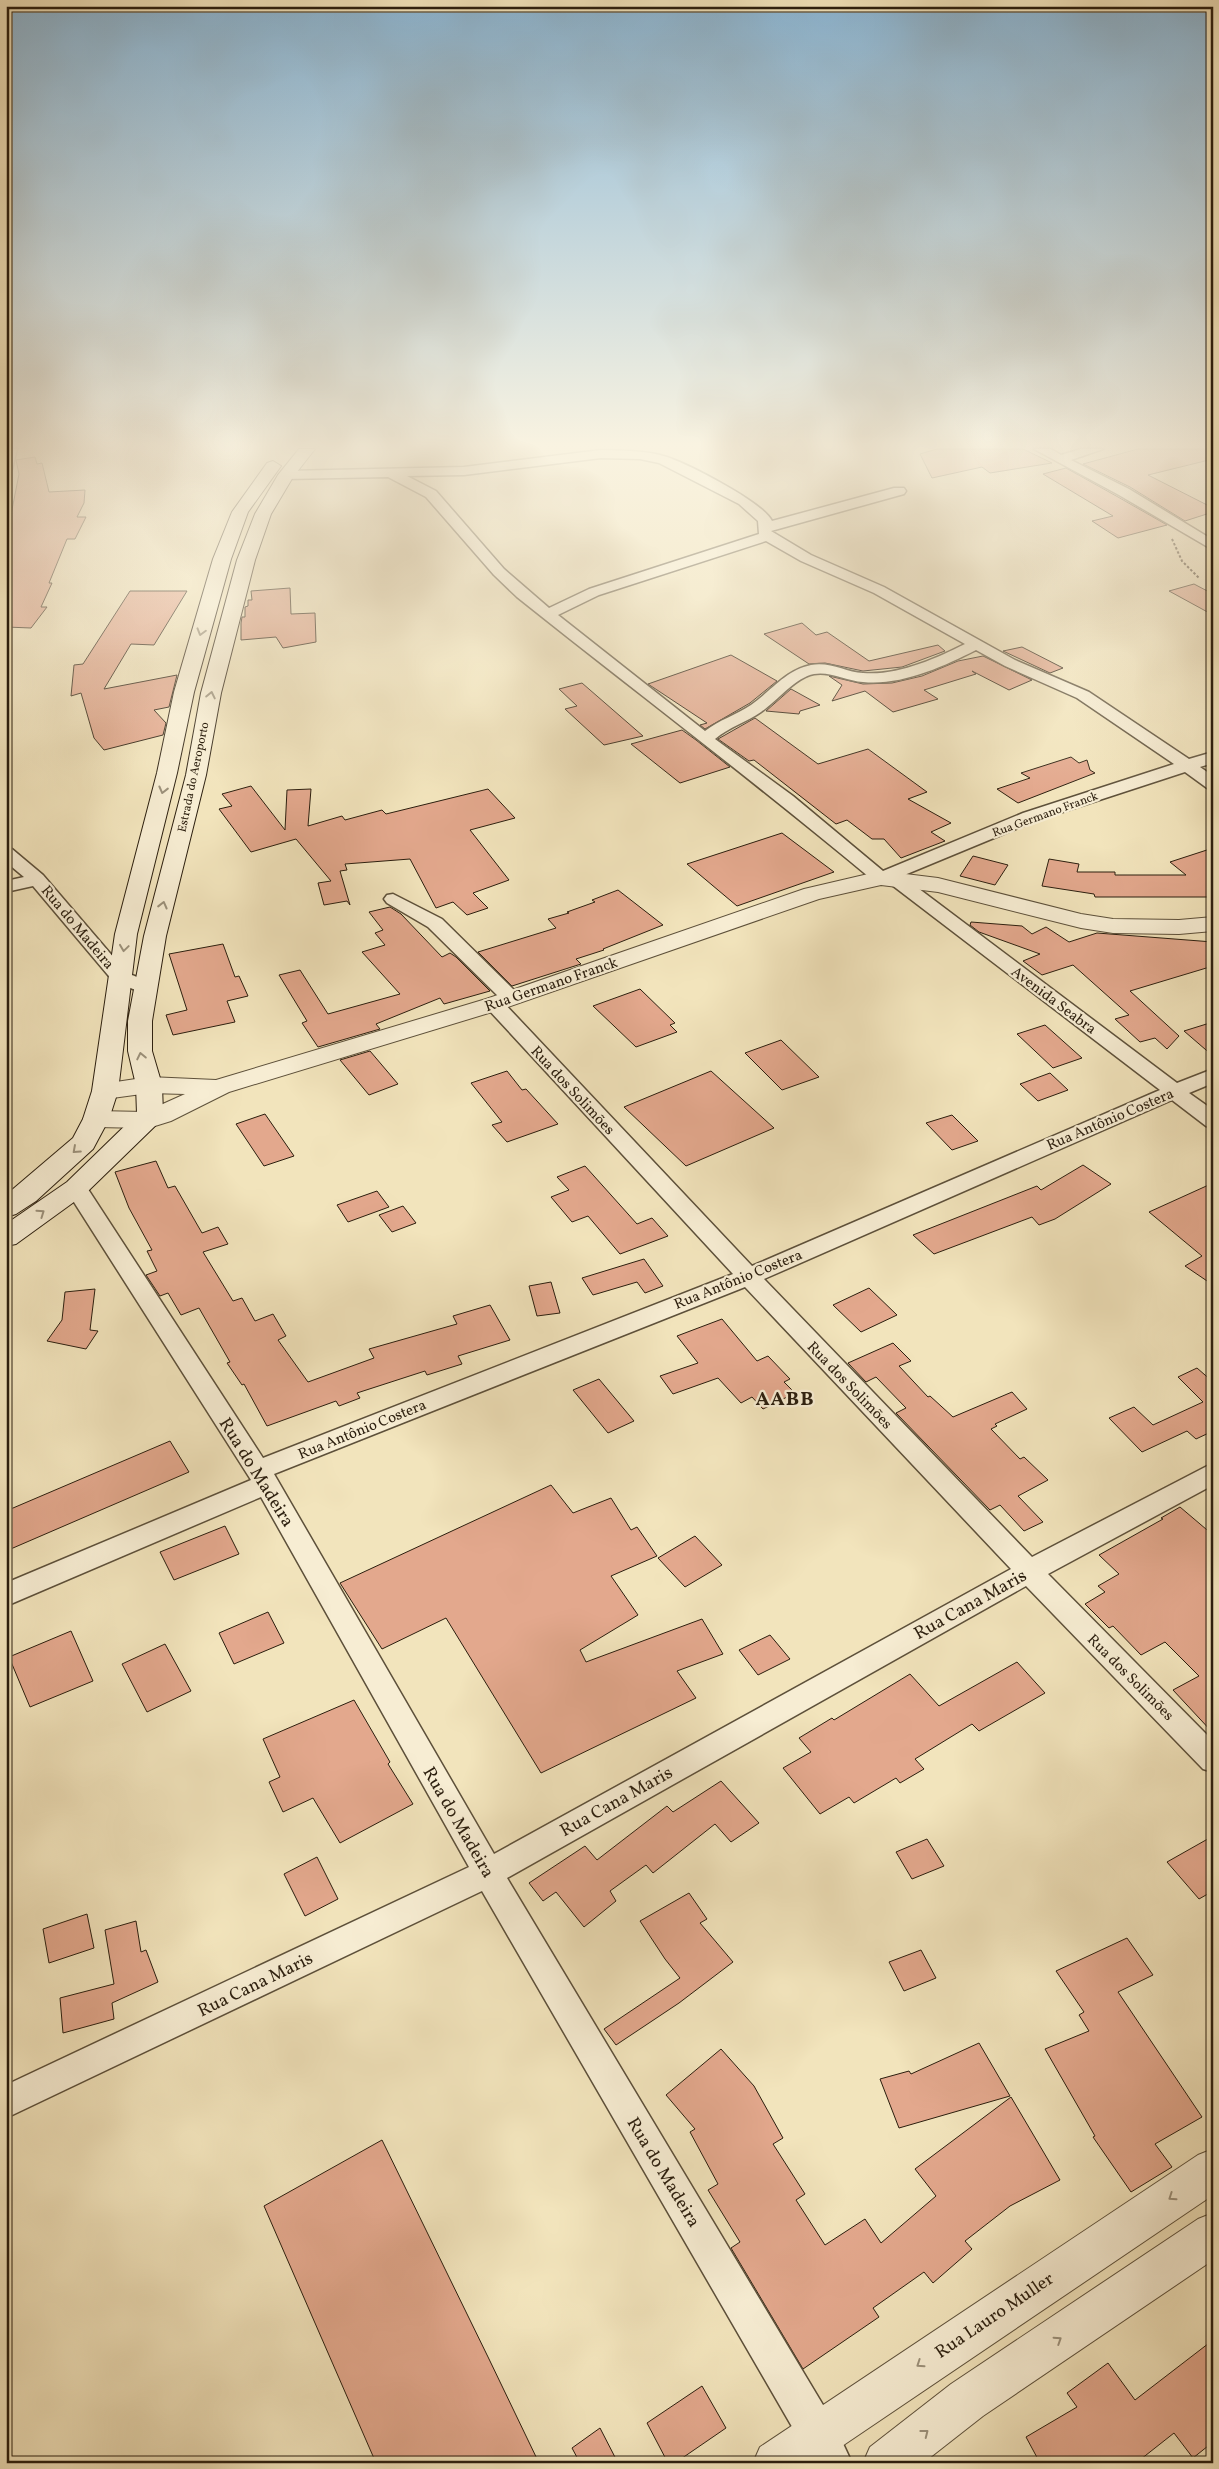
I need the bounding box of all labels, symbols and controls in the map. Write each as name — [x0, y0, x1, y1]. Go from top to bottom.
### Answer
one-way arrow — [196, 628, 207, 637]
one-way arrow — [205, 691, 216, 700]
street label: Estrada do Aeroporto — [174, 721, 213, 834]
one-way arrow — [158, 786, 169, 795]
street label: Rua Germano Franck — [990, 788, 1101, 842]
street label: Rua do Madeira — [35, 881, 118, 975]
one-way arrow — [157, 900, 168, 909]
one-way arrow — [120, 944, 130, 952]
street label: Rua Germano Franck — [482, 953, 621, 1018]
street label: Avenida Seabra — [1006, 962, 1100, 1040]
street label: Rua dos Solimões — [525, 1042, 619, 1140]
one-way arrow — [137, 1052, 147, 1061]
street label: Rua Antônio Costera — [1044, 1084, 1177, 1157]
one-way arrow — [73, 1144, 82, 1153]
one-way arrow — [35, 1210, 45, 1219]
street label: Rua Antônio Costera — [671, 1245, 806, 1316]
street label: Rua dos Solimões — [801, 1337, 896, 1435]
district label: AABB — [755, 1386, 815, 1414]
street label: Rua Antônio Costera — [295, 1395, 430, 1466]
street label: Rua do Madeira — [212, 1413, 299, 1532]
street label: Rua Cana Maris — [910, 1564, 1032, 1647]
street label: Rua dos Solimões — [1082, 1630, 1178, 1726]
street label: Rua Cana Maris — [556, 1761, 678, 1844]
street label: Rua do Madeira — [416, 1763, 500, 1883]
street label: Rua Cana Maris — [194, 1947, 318, 2024]
street label: Rua do Madeira — [620, 2113, 706, 2233]
one-way arrow — [1168, 2190, 1177, 2200]
street label: Rua Lauro Muller — [931, 2267, 1060, 2365]
one-way arrow — [1053, 2337, 1062, 2346]
one-way arrow — [917, 2358, 926, 2367]
one-way arrow — [919, 2430, 929, 2439]

